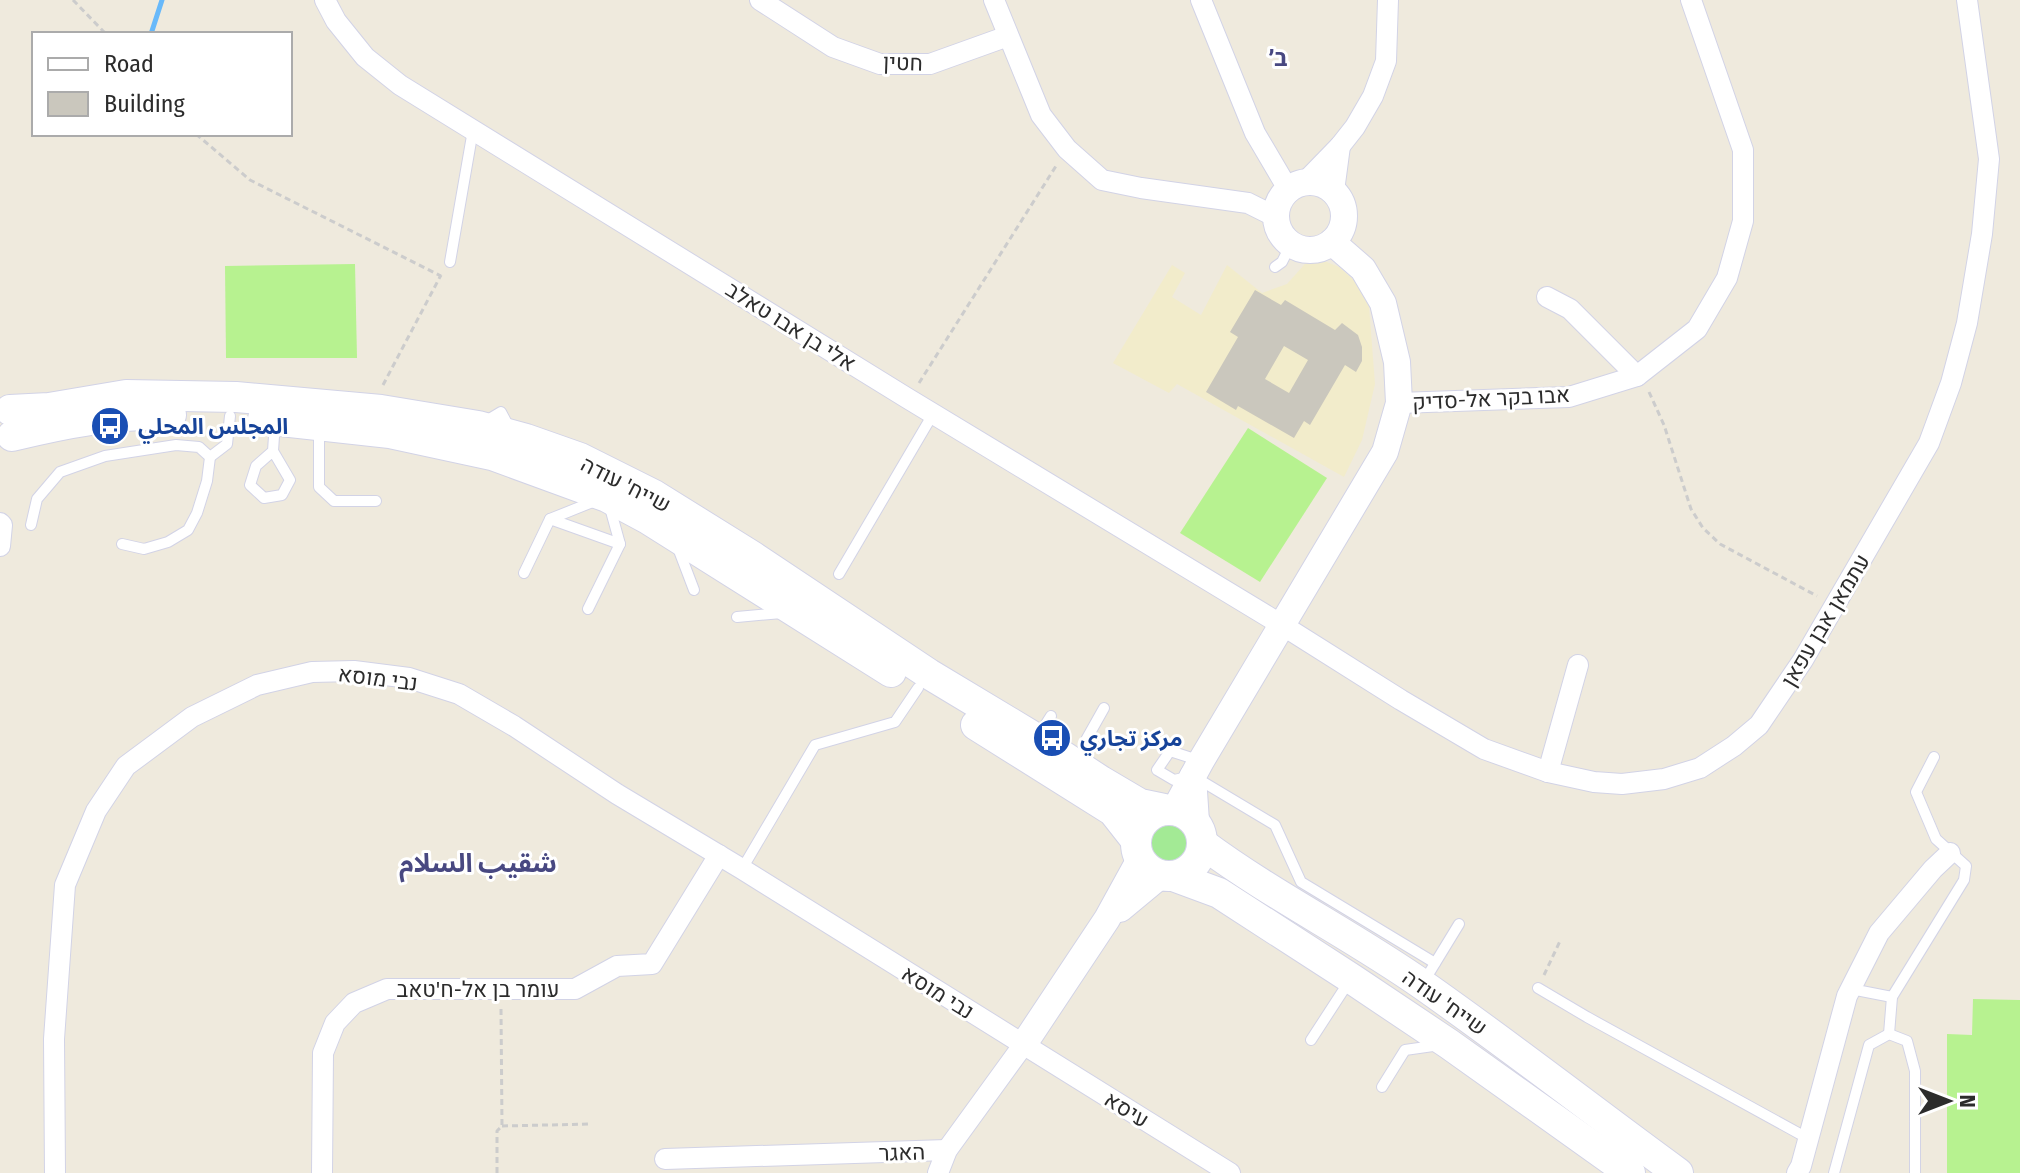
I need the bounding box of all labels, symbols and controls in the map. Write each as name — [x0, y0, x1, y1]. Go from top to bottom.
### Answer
legend — [32, 32, 292, 136]
district label: ב׳ — [1269, 44, 1287, 72]
street label: חטין — [883, 48, 923, 77]
text: Road — [104, 50, 154, 78]
text: Building — [104, 90, 186, 118]
street label: אלי בן אבו טאלב — [721, 276, 861, 377]
street label: אבו בקר אל-סדיק — [1411, 381, 1571, 416]
bus stop icon: المجلس المحلي — [89, 405, 131, 447]
place label: المجلس المحلي — [138, 413, 288, 444]
street label: שייח' עודה — [576, 450, 675, 519]
street label: עתמאן אבן עפאן — [1775, 549, 1876, 692]
street label: נבי מוסא — [337, 660, 419, 697]
bus stop icon: مركز تجاري — [1031, 717, 1073, 759]
place label: مركز تجاري — [1080, 725, 1183, 756]
district label: شقيب السلام — [399, 848, 557, 883]
street label: נבי מוסא — [897, 960, 979, 1025]
street label: שייח' עודה — [1397, 963, 1492, 1041]
street label: עומר בן אל-ח'טאב — [397, 976, 559, 1003]
north arrow — [1908, 1061, 1988, 1141]
street label: עיסא — [1099, 1085, 1154, 1133]
text: N — [1954, 1094, 1981, 1108]
street label: האגר — [878, 1138, 926, 1167]

